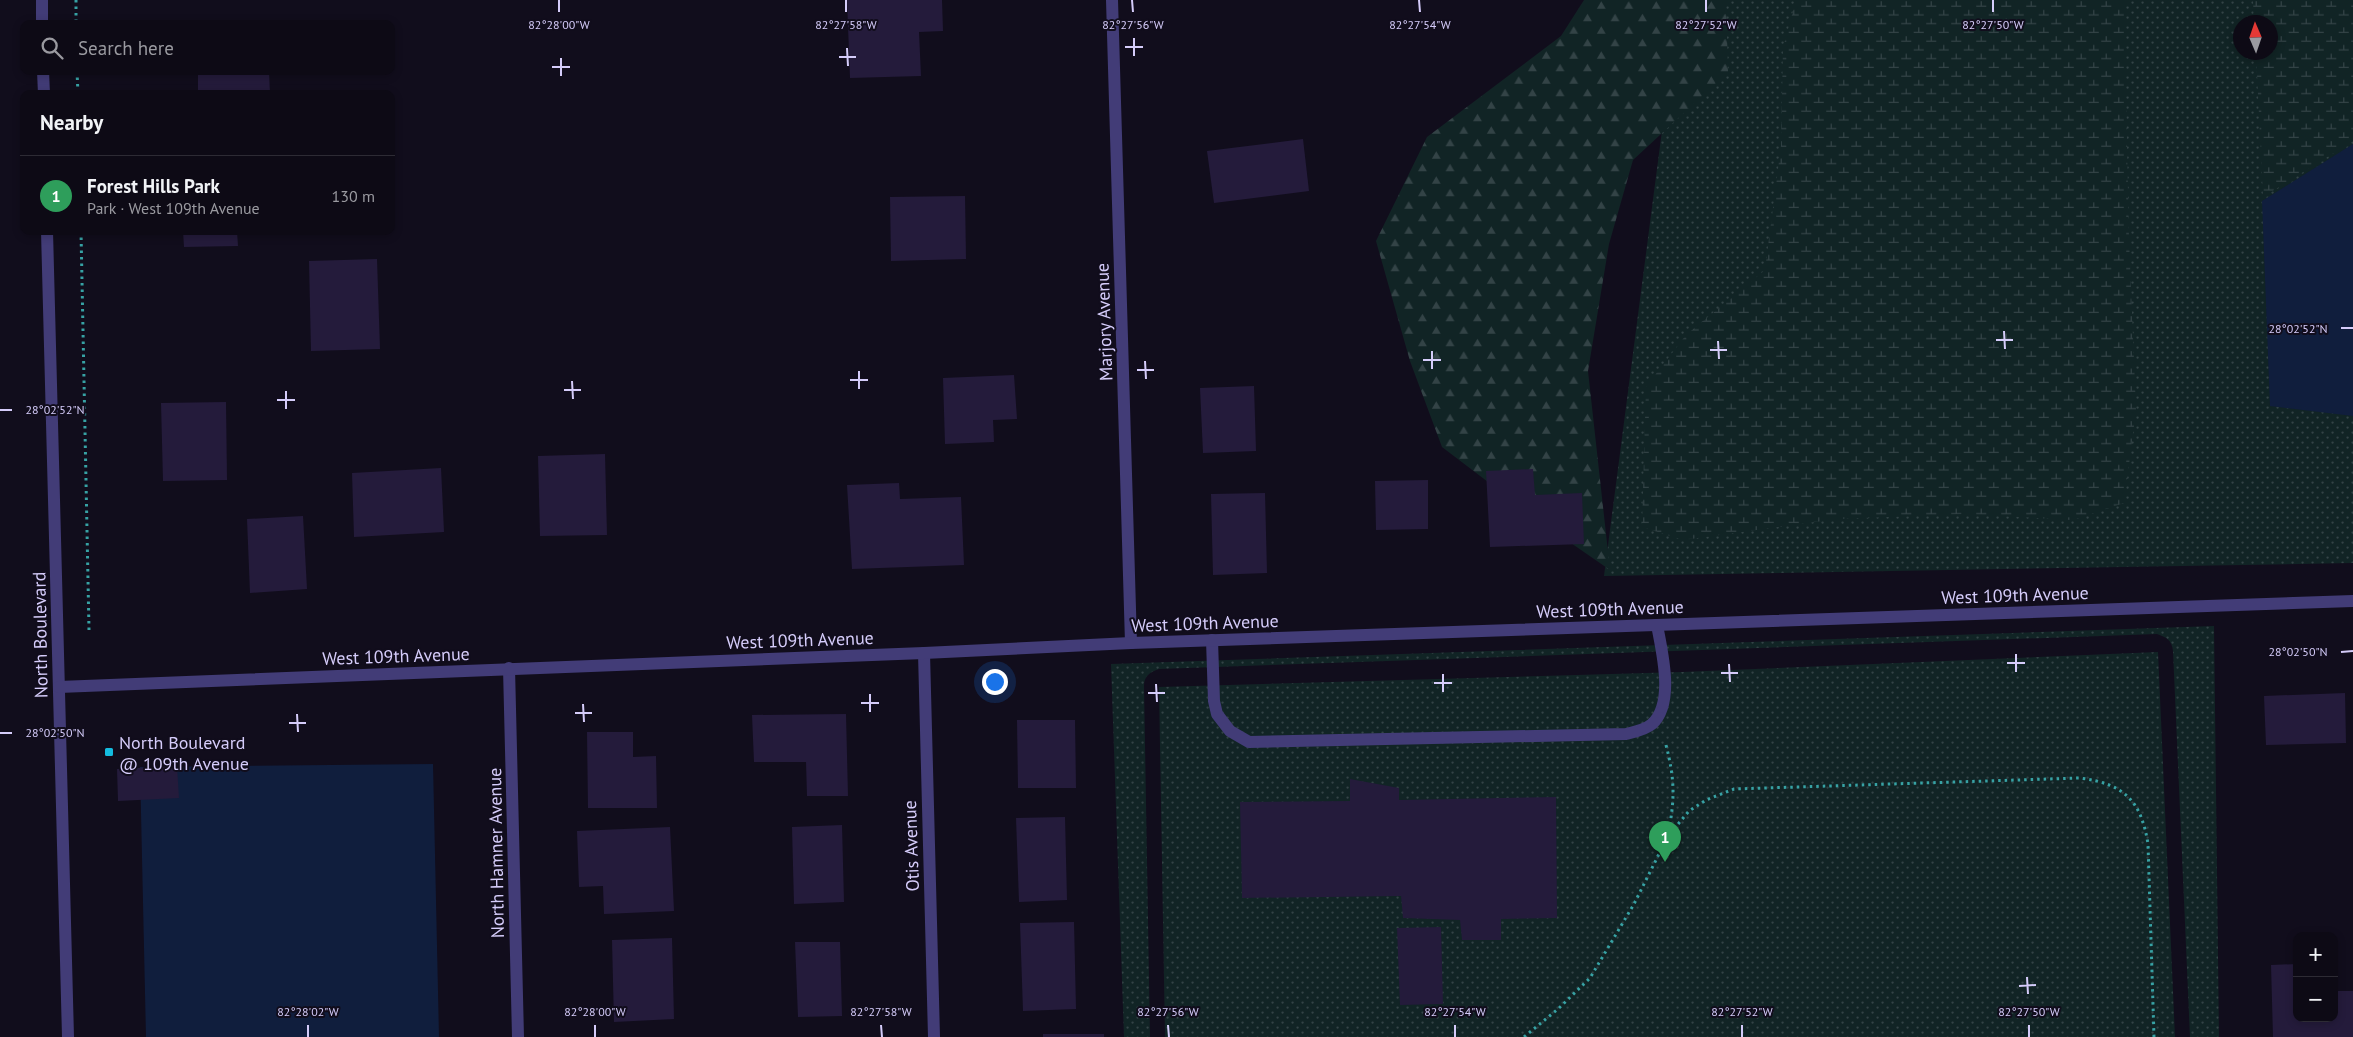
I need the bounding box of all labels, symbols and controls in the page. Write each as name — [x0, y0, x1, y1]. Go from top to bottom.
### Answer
north arrow — [2233, 15, 2278, 60]
text: 82°28'00"W — [528, 17, 590, 32]
text: 82°27'58"W — [815, 17, 877, 32]
text: 82°27'56"W — [1102, 17, 1164, 32]
text: 82°27'54"W — [1389, 17, 1451, 32]
text: 82°27'52"W — [1675, 17, 1737, 32]
text: 82°27'50"W — [1962, 17, 2024, 32]
search box — [20, 20, 395, 75]
icon: search — [38, 34, 66, 62]
text: Search here — [78, 36, 174, 60]
text: Nearby — [40, 109, 103, 136]
text: Forest Hills Park — [87, 174, 220, 198]
text: 1 — [51, 186, 61, 206]
text: 130 m — [332, 186, 375, 206]
text: Park · West 109th Avenue — [87, 198, 260, 218]
street label: Marjory Avenue — [1090, 263, 1118, 381]
text: 28°02'52"N — [2268, 321, 2328, 336]
text: 28°02'52"N — [25, 402, 85, 417]
street label: North Boulevard — [27, 572, 53, 698]
street label: West 109th Avenue — [1941, 581, 2089, 609]
street label: West 109th Avenue — [1536, 595, 1684, 623]
street label: West 109th Avenue — [1131, 609, 1279, 637]
street label: West 109th Avenue — [726, 626, 874, 654]
street label: West 109th Avenue — [322, 642, 470, 670]
text: 28°02'50"N — [2268, 644, 2328, 659]
your location — [982, 669, 1008, 695]
text: 28°02'50"N — [25, 725, 85, 740]
place label: North Boulevard @ 109th Avenue — [119, 731, 249, 775]
marker: North Boulevard @ 109th Avenue — [103, 746, 115, 758]
street label: North Hamner Avenue — [483, 768, 509, 938]
street label: Otis Avenue — [898, 800, 924, 892]
pin: 1 — [1649, 821, 1681, 862]
map controls — [2293, 932, 2338, 1022]
button: + — [2293, 932, 2338, 977]
button: − — [2293, 977, 2338, 1022]
text: 82°28'02"W — [277, 1004, 339, 1019]
text: 82°28'00"W — [564, 1004, 626, 1019]
text: 82°27'58"W — [850, 1004, 912, 1019]
text: 82°27'56"W — [1137, 1004, 1199, 1019]
text: 82°27'54"W — [1424, 1004, 1486, 1019]
text: 82°27'52"W — [1711, 1004, 1773, 1019]
text: 82°27'50"W — [1998, 1004, 2060, 1019]

